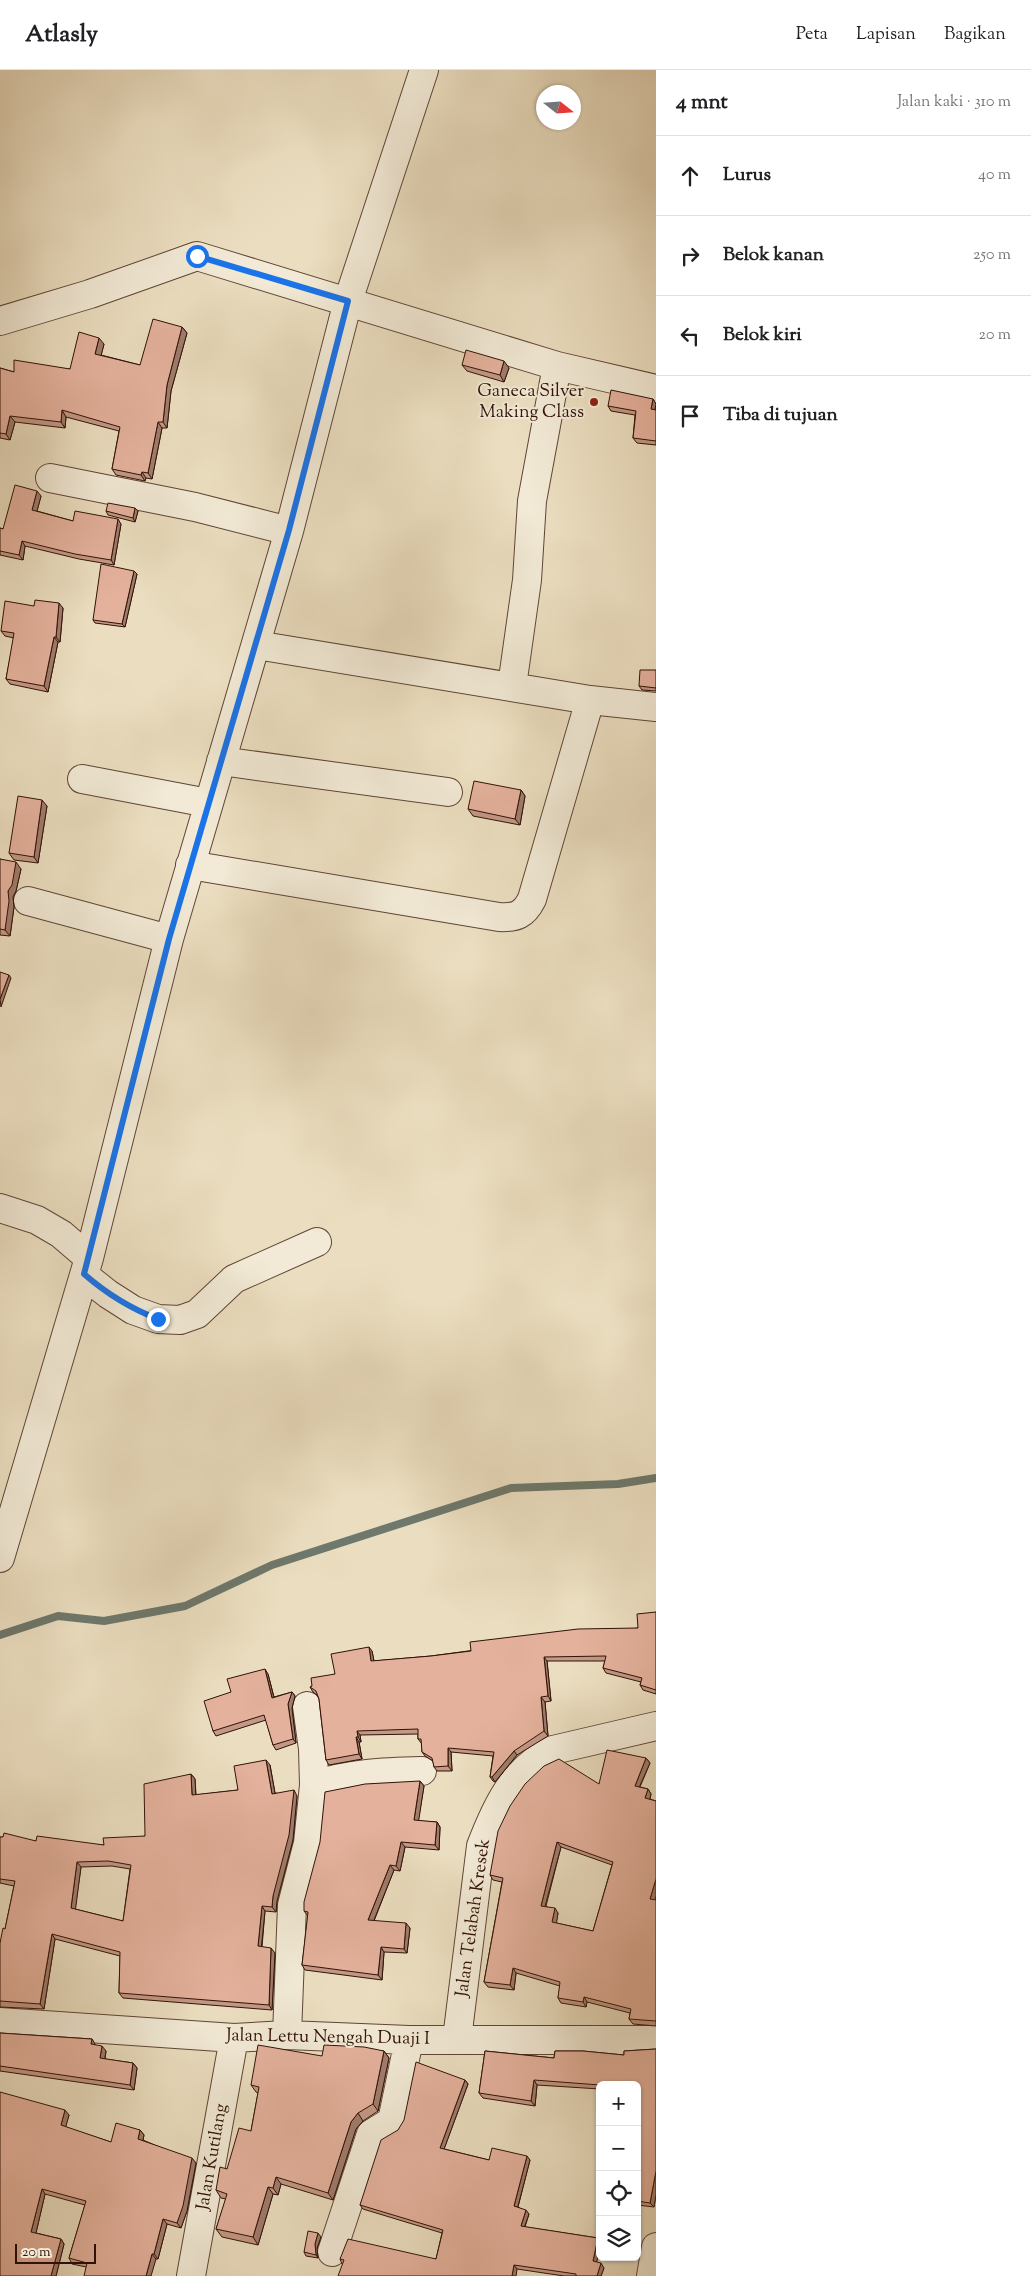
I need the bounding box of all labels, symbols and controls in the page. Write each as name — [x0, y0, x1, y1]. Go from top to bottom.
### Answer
text: Atlasly — [25, 18, 98, 52]
text: Peta — [796, 22, 828, 48]
text: Lapisan — [856, 22, 916, 48]
text: Bagikan — [944, 22, 1006, 48]
north arrow — [536, 85, 581, 130]
text: 4 mnt — [676, 88, 728, 118]
text: Jalan kaki · 310 m — [897, 91, 1011, 114]
icon: ahead — [676, 162, 704, 190]
text: Lurus — [723, 162, 771, 189]
text: 40 m — [978, 164, 1011, 187]
icon: right — [676, 242, 704, 270]
text: Belok kanan — [723, 242, 824, 269]
text: 250 m — [973, 244, 1011, 267]
route start — [186, 245, 209, 268]
icon: left — [676, 322, 704, 350]
text: Belok kiri — [723, 322, 802, 349]
text: 20 m — [978, 324, 1011, 347]
place label: Ganeca Silver Making Class — [477, 379, 584, 426]
marker: Ganeca Silver Making Class — [588, 396, 600, 408]
icon: arrive — [676, 402, 704, 430]
text: Tiba di tujuan — [723, 402, 838, 429]
route end — [147, 1308, 170, 1331]
street label: Jalan Telabah Kresek — [450, 1837, 498, 2000]
street label: Jalan Lettu Nengah Duaji I — [225, 2023, 430, 2053]
map controls — [596, 2081, 641, 2261]
button: + — [596, 2081, 641, 2126]
street label: Jalan Kutilang — [191, 2101, 235, 2213]
button: − — [596, 2126, 641, 2171]
button: locate — [596, 2171, 641, 2216]
button: layers — [596, 2216, 641, 2261]
scale bar — [15, 2241, 96, 2264]
text: 20 m — [22, 2243, 51, 2263]

